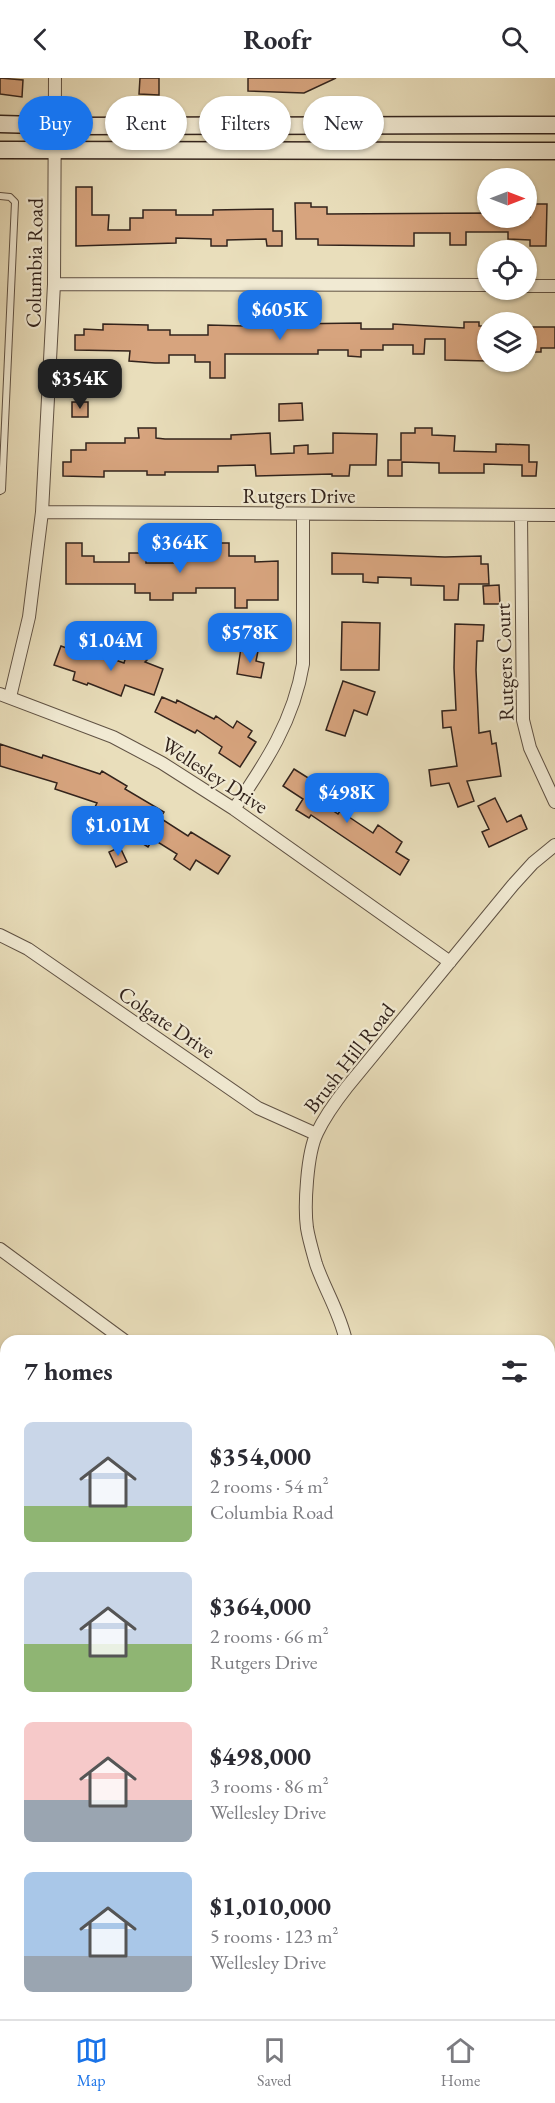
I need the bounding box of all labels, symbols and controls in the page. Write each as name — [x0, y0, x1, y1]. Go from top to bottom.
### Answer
text: Roofr — [243, 22, 312, 57]
icon: back — [24, 23, 57, 56]
icon: search — [498, 23, 531, 56]
chip: Buy — [18, 96, 93, 150]
chip: Rent — [105, 96, 187, 150]
chip: Filters — [199, 96, 291, 150]
chip: New — [303, 96, 384, 150]
north arrow — [477, 168, 537, 228]
map controls — [477, 168, 537, 372]
street label: Columbia Road — [19, 197, 49, 328]
button: locate — [477, 240, 537, 300]
pin: $605K — [238, 290, 322, 341]
text: $605K — [252, 296, 308, 322]
button: layers — [477, 312, 537, 372]
pin: $354K — [38, 359, 122, 410]
text: $354K — [52, 365, 108, 391]
street label: Rutgers Drive — [243, 482, 355, 509]
pin: $364K — [138, 523, 222, 574]
text: $364K — [152, 529, 208, 555]
street label: Rutgers Court — [488, 602, 520, 721]
pin: $578K — [208, 613, 292, 664]
text: $578K — [222, 619, 278, 645]
pin: $1.04M — [62, 621, 160, 672]
text: $1.04M — [79, 627, 143, 653]
street label: Wellesley Drive — [157, 730, 273, 820]
pin: $498K — [305, 773, 389, 824]
text: $498K — [319, 779, 375, 805]
pin: $1.01M — [69, 806, 167, 857]
text: $1.01M — [86, 812, 150, 838]
street label: Colgate Drive — [113, 980, 221, 1064]
street label: Brush Hill Road — [298, 997, 401, 1119]
text: 7 homes — [24, 1354, 113, 1388]
icon: filters — [498, 1355, 531, 1388]
text: $354,000 — [210, 1439, 311, 1473]
icon: home — [72, 1446, 144, 1518]
text: 2 rooms · 54 m² — [210, 1473, 329, 1499]
text: Columbia Road — [210, 1499, 334, 1525]
text: $364,000 — [210, 1589, 311, 1623]
icon: home — [72, 1596, 144, 1668]
text: 2 rooms · 66 m² — [210, 1623, 329, 1649]
text: Rutgers Drive — [210, 1649, 317, 1675]
text: $498,000 — [210, 1739, 311, 1773]
icon: home — [72, 1746, 144, 1818]
text: 3 rooms · 86 m² — [210, 1773, 329, 1799]
text: Wellesley Drive — [210, 1799, 326, 1825]
text: $1,010,000 — [210, 1889, 331, 1923]
icon: home — [72, 1896, 144, 1968]
text: 5 rooms · 123 m² — [210, 1923, 338, 1949]
text: Wellesley Drive — [210, 1949, 326, 1975]
tab: Map — [75, 2034, 108, 2091]
tab: Saved — [257, 2034, 291, 2091]
tab: Home — [441, 2034, 480, 2091]

